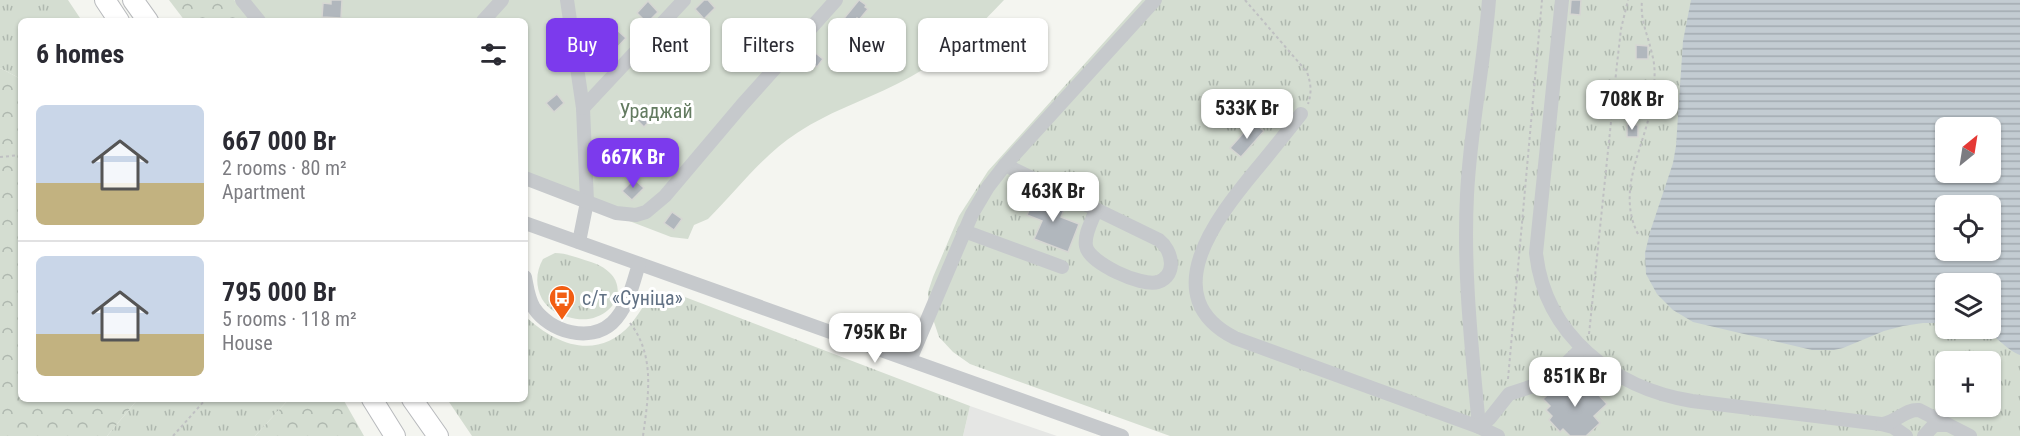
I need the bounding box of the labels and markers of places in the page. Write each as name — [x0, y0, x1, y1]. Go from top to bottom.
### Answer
pin: 708K Br — [1577, 80, 1687, 131]
pin: 533K Br — [1192, 89, 1302, 140]
pin: 667K Br — [578, 138, 688, 189]
pin: 463K Br — [998, 172, 1108, 223]
bus stop icon: с/т «Суніца» — [547, 283, 577, 321]
place label: с/т «Суніца» — [582, 286, 683, 310]
pin: 795K Br — [820, 313, 930, 364]
pin: 851K Br — [1520, 357, 1630, 408]

